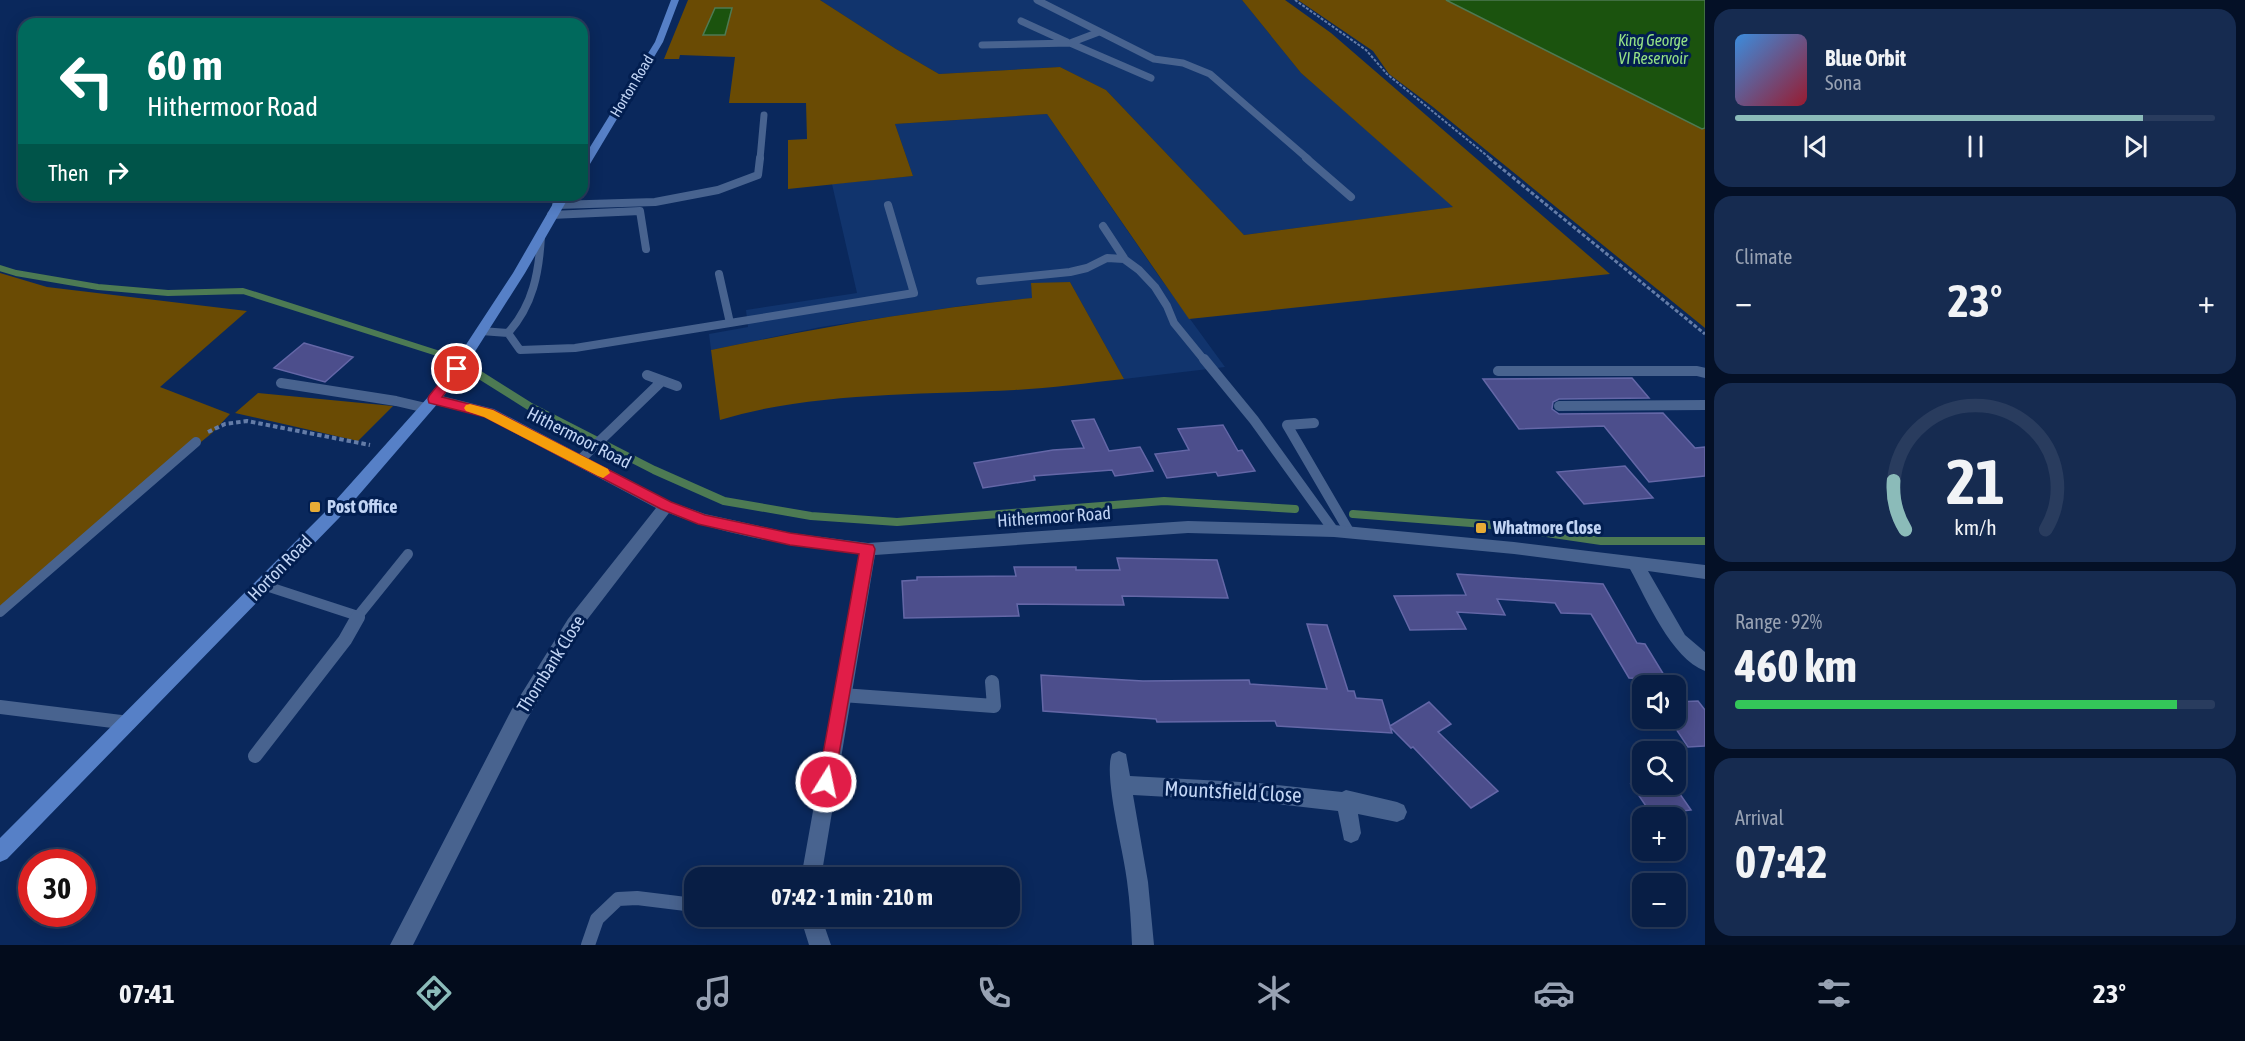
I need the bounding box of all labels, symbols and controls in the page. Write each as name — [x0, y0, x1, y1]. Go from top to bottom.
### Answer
water label: King George VI Reservoir — [1618, 31, 1689, 67]
text: 60 m — [147, 41, 222, 89]
icon: left — [48, 42, 126, 120]
text: Blue Orbit — [1825, 45, 1906, 71]
street label: Horton Road — [606, 52, 657, 120]
text: Sona — [1825, 71, 1862, 94]
text: Hithermoor Road — [147, 91, 318, 122]
icon: previous — [1799, 130, 1832, 163]
icon: pause — [1959, 130, 1992, 163]
icon: next — [2119, 130, 2152, 163]
icon: right — [101, 156, 134, 189]
text: Then — [48, 160, 89, 186]
text: Climate — [1735, 245, 1792, 268]
text: 23° — [1948, 275, 2002, 327]
text: − — [1735, 282, 1752, 320]
text: + — [2198, 282, 2215, 320]
pin — [431, 343, 482, 394]
icon: arrive — [440, 352, 473, 385]
street label: Hithermoor Road — [524, 402, 635, 473]
text: 21 — [1946, 446, 2004, 517]
place label: Post Office — [327, 496, 397, 517]
marker: Post Office — [308, 500, 322, 514]
street label: Hithermoor Road — [996, 502, 1112, 531]
text: km/h — [1954, 515, 1996, 540]
place label: Whatmore Close — [1492, 517, 1601, 538]
marker: Whatmore Close — [1474, 521, 1488, 535]
street label: Horton Road — [243, 530, 316, 605]
text: Range · 92% — [1735, 610, 1822, 633]
street label: Thornbank Close — [512, 611, 589, 716]
text: 460 km — [1735, 640, 1857, 692]
map controls — [1632, 675, 1686, 927]
button: sound — [1632, 675, 1686, 729]
button: search — [1632, 741, 1686, 795]
position arrow — [794, 750, 858, 814]
street label: Mountsfield Close — [1164, 775, 1302, 807]
text: Arrival — [1735, 806, 1784, 829]
button: + — [1632, 807, 1686, 861]
text: 07:42 — [1735, 836, 1828, 888]
speed limit sign: 30 — [18, 849, 96, 927]
button: − — [1632, 873, 1686, 927]
text: 07:42 · 1 min · 210 m — [771, 884, 933, 910]
icon: directions — [413, 972, 455, 1014]
icon: music — [693, 972, 735, 1014]
icon: phone — [973, 972, 1015, 1014]
icon: climate — [1253, 972, 1295, 1014]
icon: car — [1533, 972, 1575, 1014]
icon: filters — [1813, 972, 1855, 1014]
text: 07:41 — [119, 978, 175, 1009]
text: 23° — [2093, 978, 2126, 1009]

